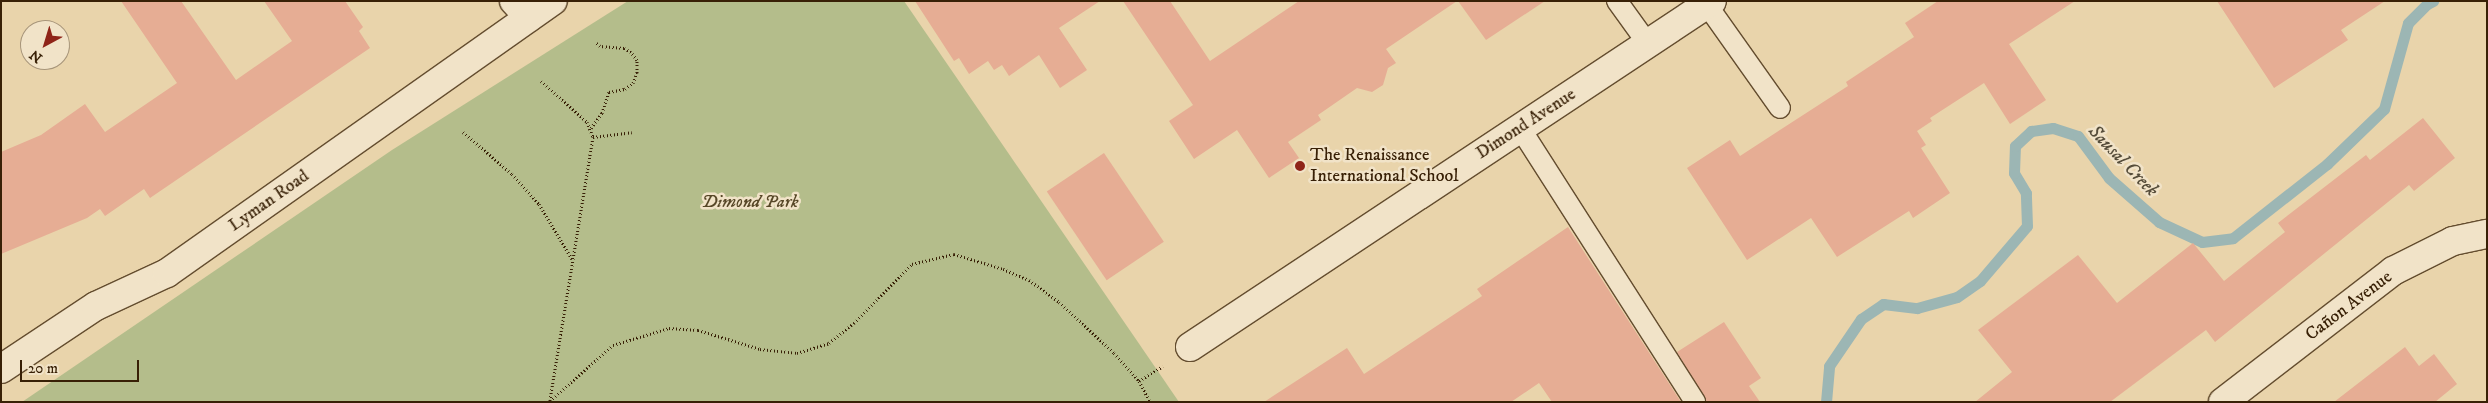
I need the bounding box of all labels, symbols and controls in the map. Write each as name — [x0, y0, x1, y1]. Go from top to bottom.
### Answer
north arrow — [20, 20, 70, 70]
text: N — [26, 45, 46, 66]
street label: Dimond Avenue — [1472, 84, 1580, 164]
water label: Sausal Creek — [2083, 120, 2163, 202]
place label: The Renaissance International School — [1310, 145, 1459, 188]
marker: The Renaissance International School — [1294, 160, 1306, 172]
street label: Lyman Road — [225, 165, 313, 237]
park label: Dimond Park — [701, 191, 799, 213]
street label: Cañon Avenue — [2301, 266, 2397, 346]
scale bar — [22, 350, 141, 382]
text: 20 m — [28, 359, 58, 378]

